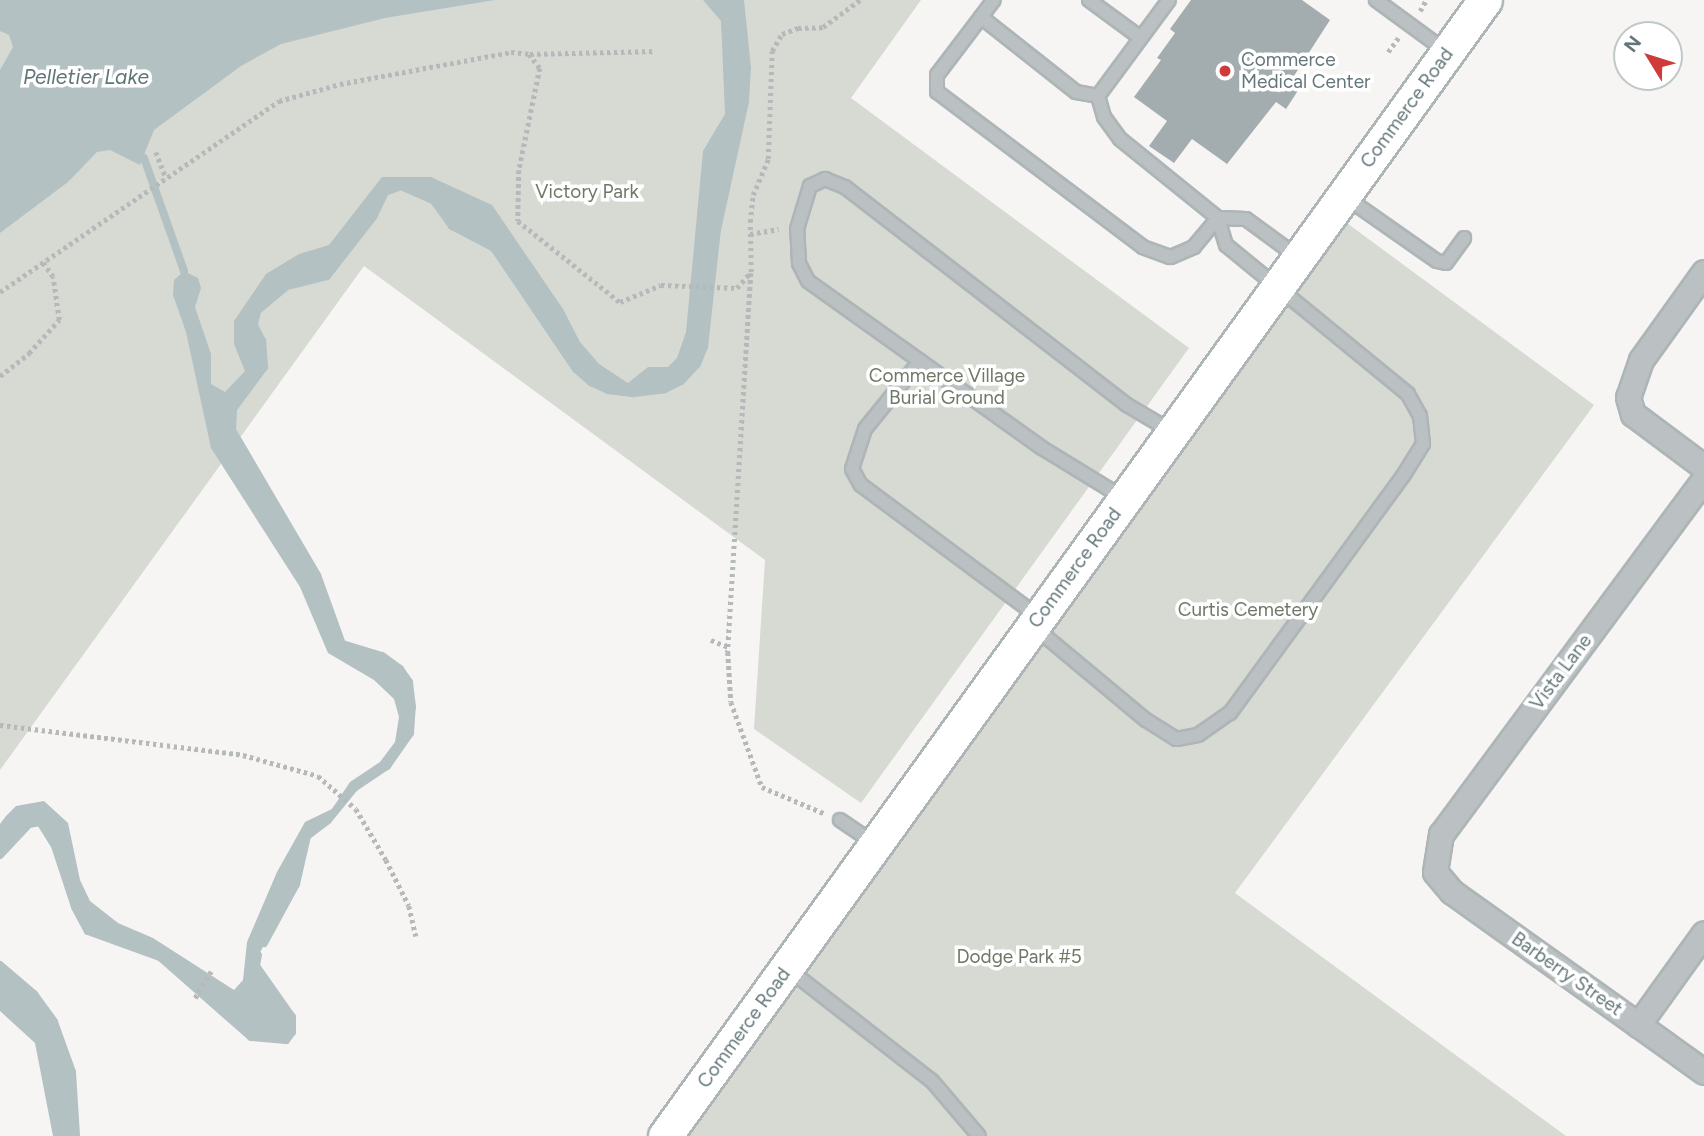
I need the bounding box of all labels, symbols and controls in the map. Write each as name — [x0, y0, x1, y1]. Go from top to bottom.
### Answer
north arrow — [1613, 21, 1683, 91]
text: N — [1619, 31, 1646, 57]
street label: Commerce Road — [1356, 43, 1458, 173]
place label: Commerce Medical Center — [1241, 49, 1370, 93]
marker: Commerce Medical Center — [1215, 61, 1235, 81]
water label: Pelletier Lake — [23, 64, 149, 90]
park label: Victory Park — [535, 181, 639, 203]
park label: Commerce Village Burial Ground — [869, 365, 1025, 409]
street label: Commerce Road — [1024, 503, 1126, 633]
park label: Curtis Cemetery — [1178, 599, 1318, 621]
street label: Vista Lane — [1525, 630, 1597, 714]
street label: Barberry Street — [1507, 927, 1627, 1021]
park label: Dodge Park #5 — [956, 946, 1082, 968]
street label: Commerce Road — [693, 963, 795, 1093]

